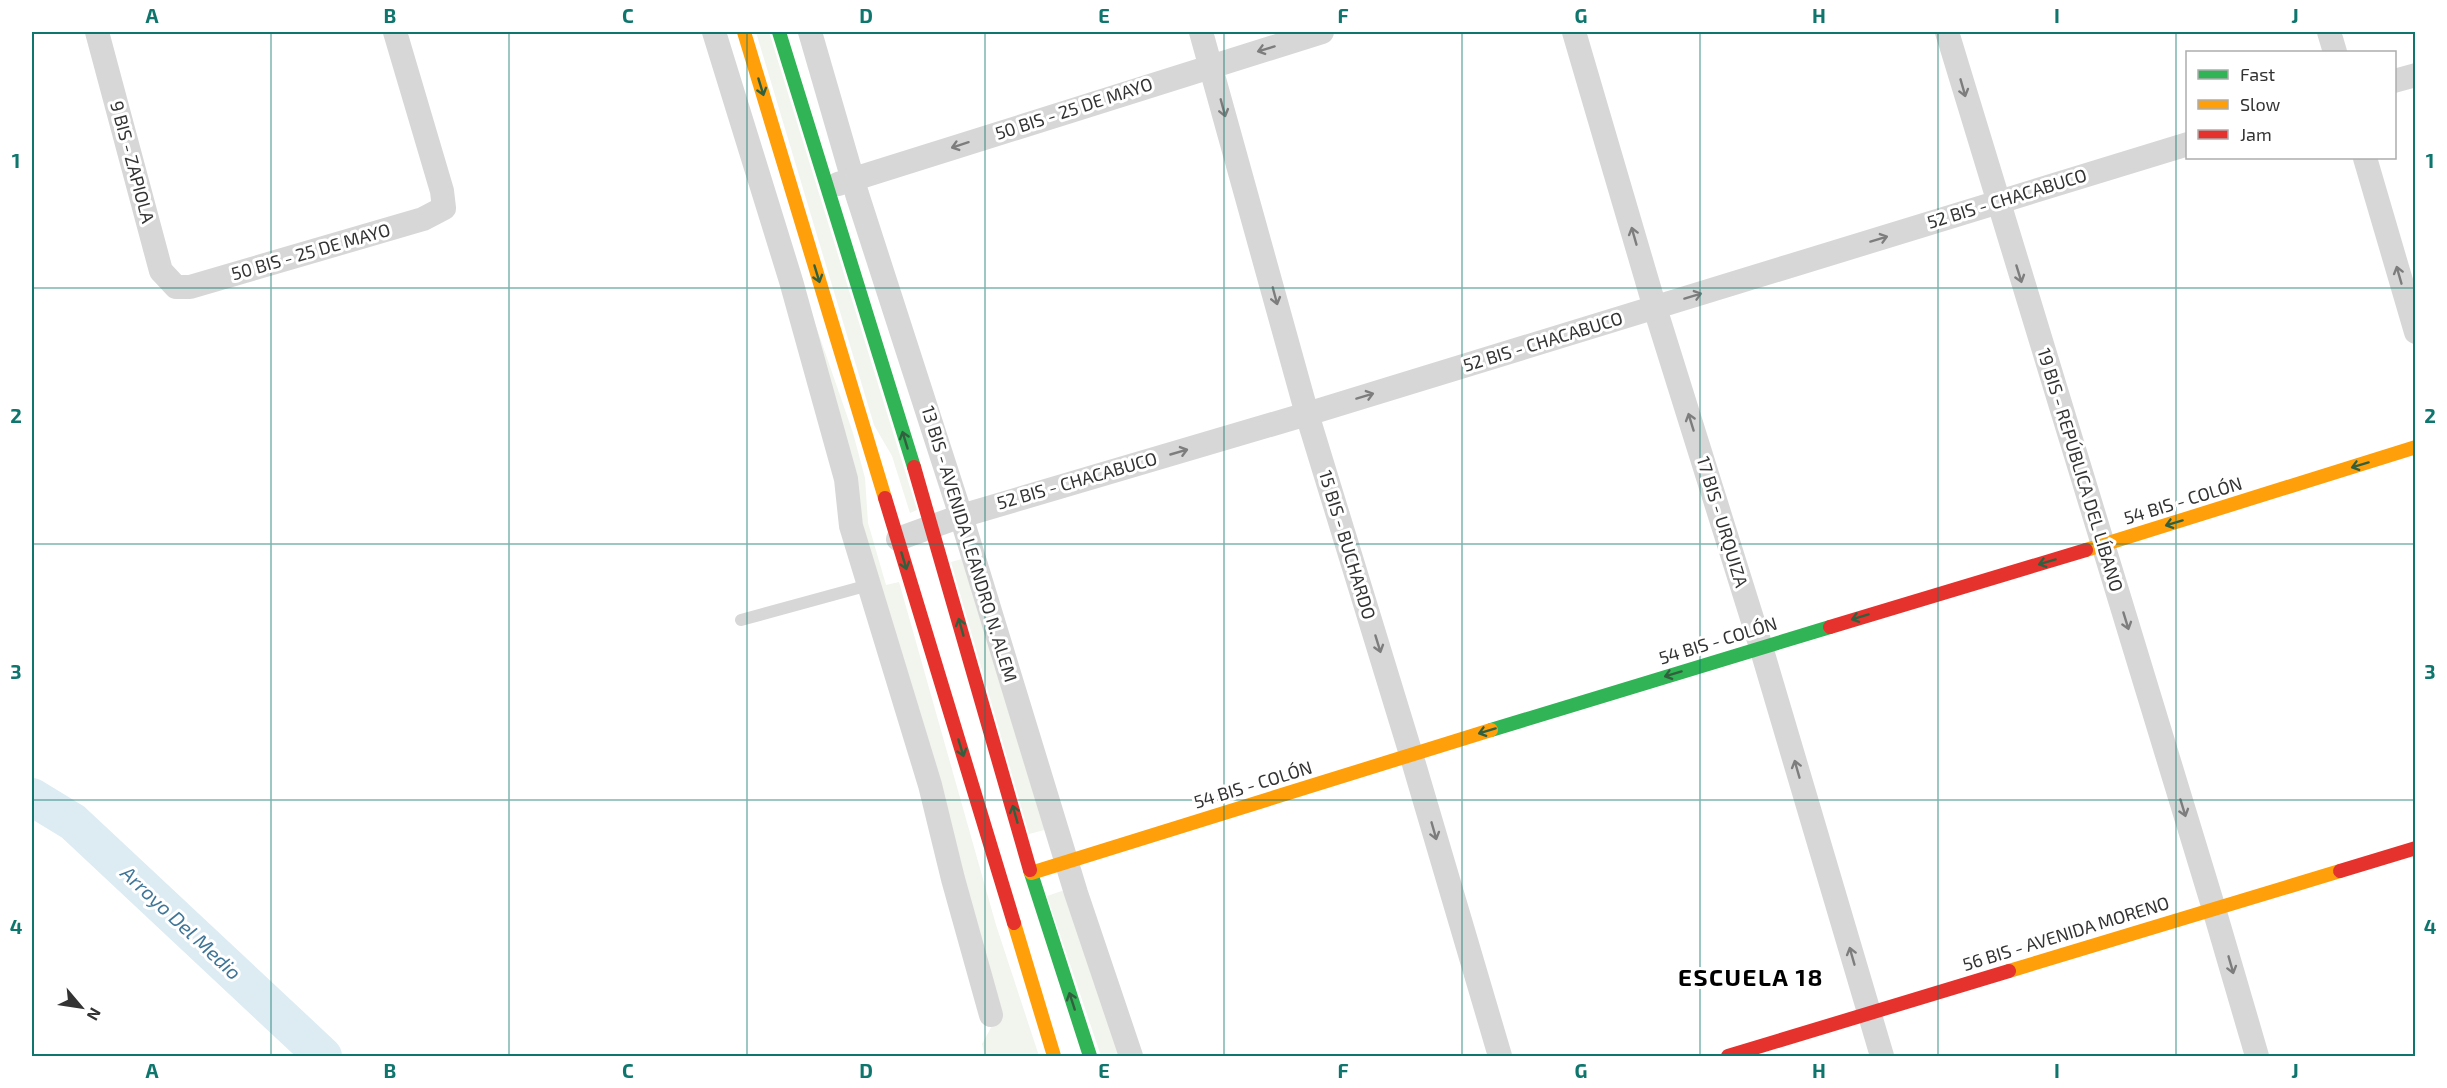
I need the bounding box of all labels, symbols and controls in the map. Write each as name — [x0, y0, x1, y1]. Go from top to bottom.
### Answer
text: A — [145, 3, 159, 27]
text: B — [384, 3, 396, 27]
text: C — [622, 3, 634, 27]
text: D — [859, 3, 873, 27]
text: E — [1098, 3, 1110, 27]
text: F — [1337, 3, 1349, 27]
text: G — [1575, 3, 1587, 27]
text: H — [1812, 3, 1826, 27]
text: I — [2054, 3, 2060, 27]
text: J — [2291, 3, 2299, 27]
one-way arrow — [1257, 44, 1276, 55]
legend — [2186, 51, 2396, 159]
text: Fast — [2240, 63, 2275, 85]
street label: 50 BIS - 25 DE MAYO — [992, 72, 1155, 144]
one-way arrow — [756, 78, 767, 97]
one-way arrow — [1958, 78, 1969, 97]
text: Slow — [2240, 93, 2281, 115]
street label: 9 BIS - ZAPIOLA — [106, 98, 160, 226]
one-way arrow — [1218, 98, 1229, 117]
text: Jam — [2240, 123, 2272, 145]
one-way arrow — [951, 141, 970, 152]
text: 1 — [12, 148, 20, 172]
text: 1 — [2426, 148, 2434, 172]
street label: 52 BIS - CHACABUCO — [1924, 163, 2089, 233]
street label: 50 BIS - 25 DE MAYO — [229, 218, 393, 284]
one-way arrow — [1628, 226, 1639, 245]
one-way arrow — [1869, 233, 1888, 244]
one-way arrow — [812, 264, 823, 283]
one-way arrow — [2014, 264, 2025, 283]
one-way arrow — [2393, 266, 2404, 285]
one-way arrow — [1269, 286, 1281, 305]
one-way arrow — [1683, 290, 1702, 301]
street label: 52 BIS - CHACABUCO — [1460, 306, 1625, 376]
street label: 19 BIS - REPÚBLICA DEL LÍBANO — [2033, 345, 2129, 594]
one-way arrow — [1355, 390, 1374, 401]
text: 2 — [10, 403, 22, 427]
street label: 13 BIS - AVENIDA LEANDRO N. ALEM — [917, 403, 1023, 684]
text: 2 — [2424, 403, 2436, 427]
one-way arrow — [1684, 413, 1695, 432]
one-way arrow — [899, 431, 910, 450]
one-way arrow — [1169, 446, 1188, 457]
street label: 52 BIS - CHACABUCO — [994, 447, 1160, 513]
street label: 17 BIS - URQUIZA — [1693, 454, 1754, 591]
one-way arrow — [2351, 460, 2370, 471]
street label: 15 BIS - BUCHARDO — [1315, 468, 1381, 622]
street label: 54 BIS - COLÓN — [2121, 472, 2245, 528]
one-way arrow — [2165, 518, 2184, 529]
one-way arrow — [899, 551, 910, 570]
one-way arrow — [2038, 557, 2057, 568]
one-way arrow — [2121, 611, 2132, 630]
street label: 54 BIS - COLÓN — [1656, 612, 1780, 668]
one-way arrow — [1851, 612, 1870, 623]
one-way arrow — [955, 618, 966, 637]
one-way arrow — [1373, 634, 1384, 653]
text: 3 — [10, 659, 22, 683]
text: 3 — [2424, 659, 2436, 683]
one-way arrow — [1664, 669, 1683, 680]
one-way arrow — [1478, 726, 1497, 737]
one-way arrow — [956, 738, 967, 757]
street label: 54 BIS - COLÓN — [1191, 756, 1315, 812]
one-way arrow — [1791, 760, 1802, 779]
one-way arrow — [2178, 798, 2189, 817]
one-way arrow — [1009, 805, 1020, 824]
one-way arrow — [1429, 821, 1440, 840]
water label: Arroyo Del Medio — [115, 860, 247, 985]
street label: 56 BIS - AVENIDA MORENO — [1960, 891, 2172, 975]
text: 4 — [10, 914, 23, 938]
text: 4 — [2424, 914, 2437, 938]
one-way arrow — [1846, 947, 1857, 966]
one-way arrow — [2225, 955, 2237, 974]
district label: ESCUELA 18 — [1678, 962, 1824, 991]
north arrow — [51, 977, 111, 1037]
one-way arrow — [1066, 992, 1077, 1011]
text: N — [83, 1005, 106, 1024]
text: A — [145, 1058, 159, 1082]
text: B — [384, 1058, 396, 1082]
text: C — [622, 1058, 634, 1082]
text: D — [859, 1058, 873, 1082]
text: E — [1098, 1058, 1110, 1082]
text: F — [1337, 1058, 1349, 1082]
text: G — [1575, 1058, 1587, 1082]
text: H — [1812, 1058, 1826, 1082]
text: I — [2054, 1058, 2060, 1082]
text: J — [2291, 1058, 2299, 1082]

